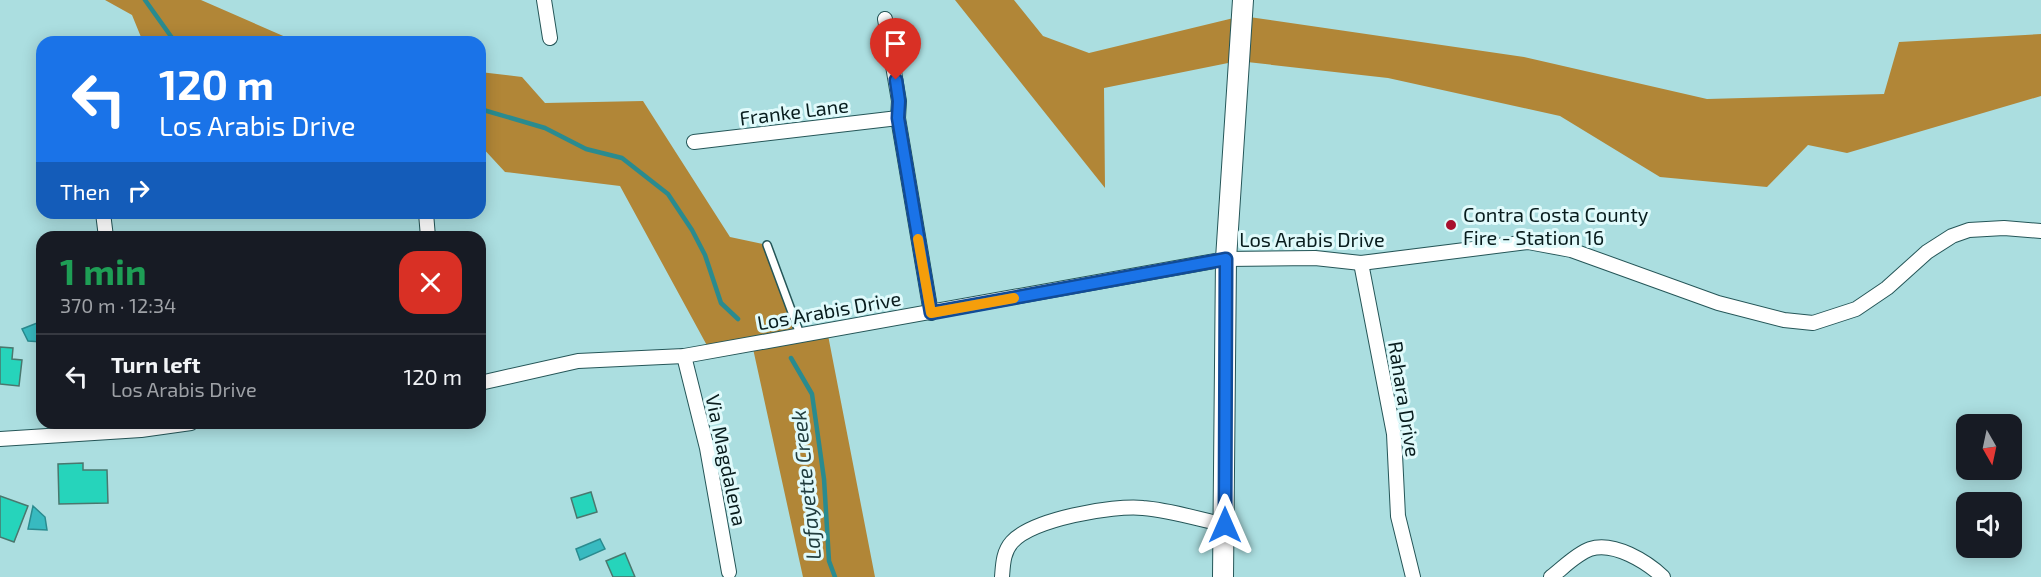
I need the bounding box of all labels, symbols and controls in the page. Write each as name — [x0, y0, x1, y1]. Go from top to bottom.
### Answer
pin — [870, 18, 921, 80]
icon: arrive — [879, 27, 912, 60]
text: 120 m — [159, 58, 274, 108]
icon: left — [60, 60, 138, 138]
street label: Franke Lane — [738, 92, 850, 130]
text: Los Arabis Drive — [159, 109, 356, 141]
icon: right — [122, 174, 155, 207]
text: Then — [60, 178, 110, 204]
place label: Contra Costa County Fire - Station 16 — [1463, 202, 1649, 249]
marker: Contra Costa County Fire - Station 16 — [1444, 218, 1458, 232]
street label: Los Arabis Drive — [1239, 227, 1385, 251]
text: 1 min — [60, 249, 147, 292]
button: close — [399, 251, 462, 314]
street label: Los Arabis Drive — [755, 286, 903, 334]
text: 370 m · 12:34 — [60, 293, 176, 317]
street label: Rahara Drive — [1384, 339, 1426, 459]
text: Turn left — [111, 351, 200, 377]
icon: left — [60, 360, 93, 393]
text: 120 m — [403, 363, 462, 389]
text: Los Arabis Drive — [111, 377, 257, 401]
street label: Via Magdalena — [701, 392, 753, 528]
water label: Lafayette Creek — [785, 409, 826, 561]
north arrow — [1956, 414, 2022, 480]
map controls — [1956, 414, 2022, 558]
button: sound — [1956, 492, 2022, 558]
position arrow — [1193, 493, 1257, 557]

